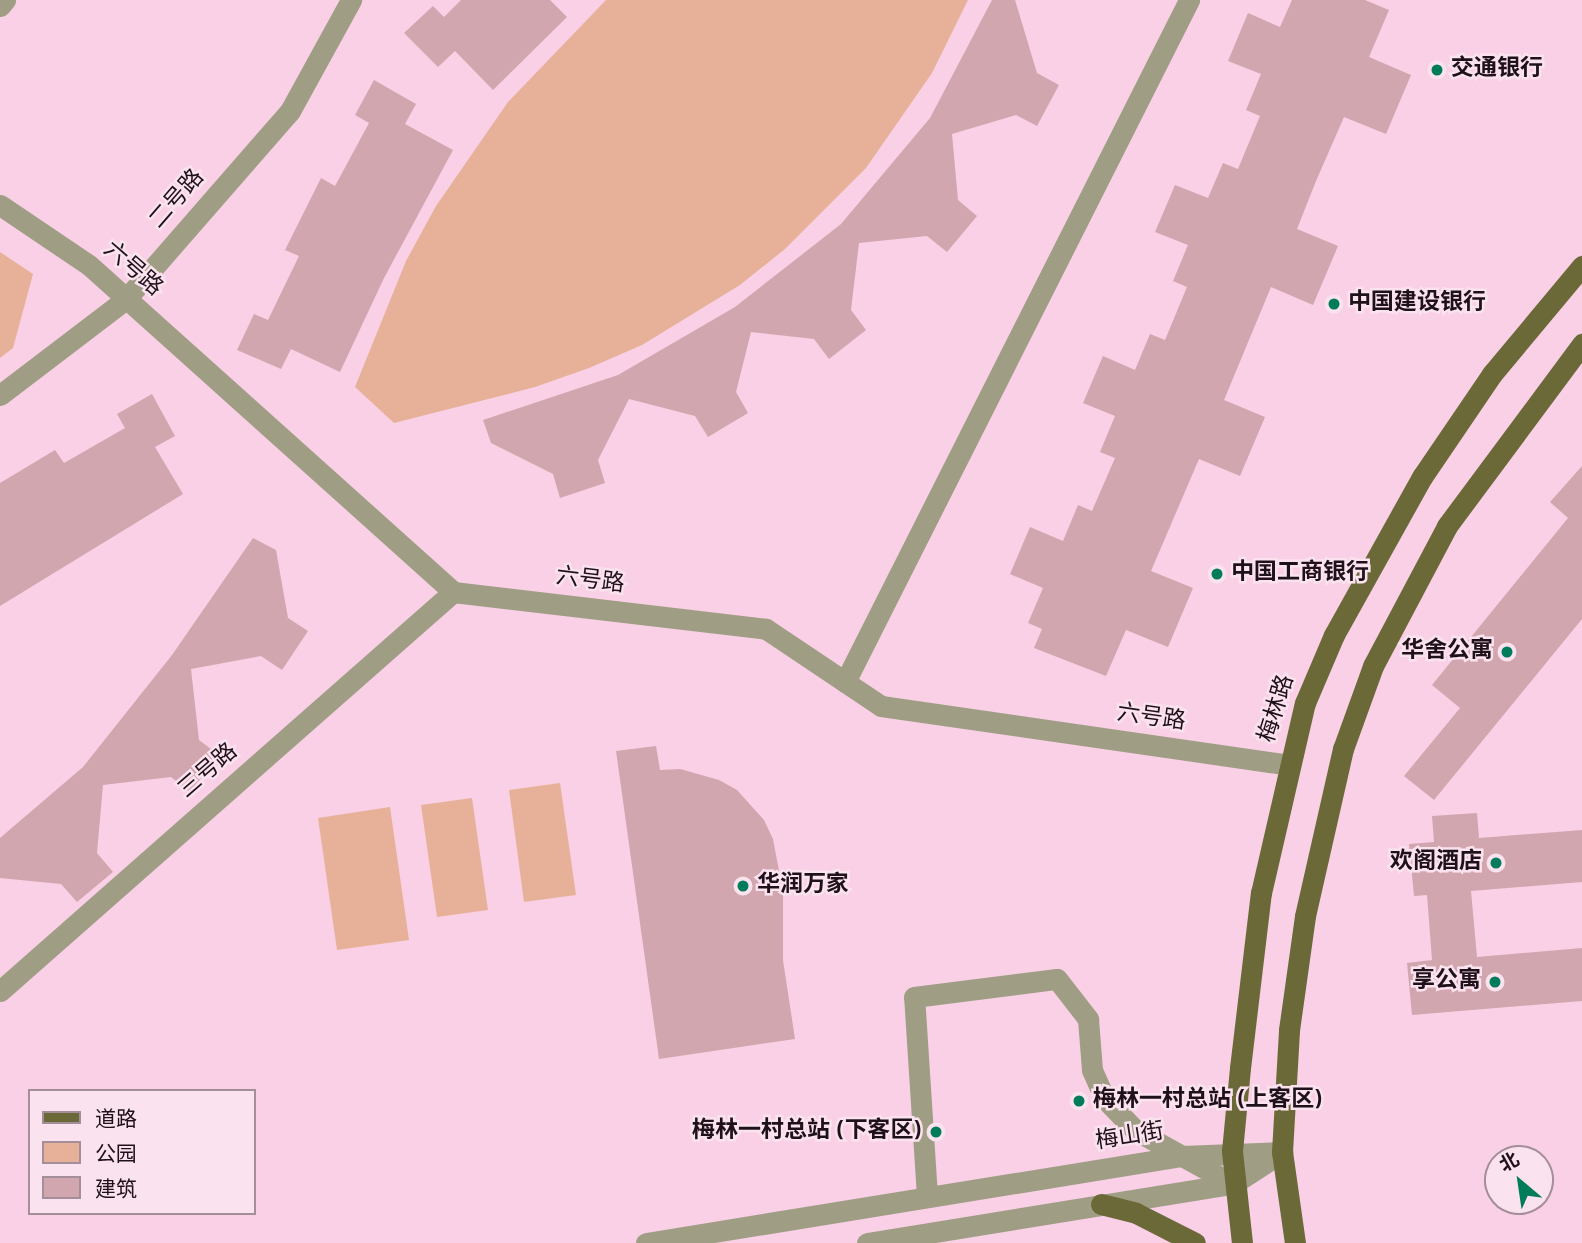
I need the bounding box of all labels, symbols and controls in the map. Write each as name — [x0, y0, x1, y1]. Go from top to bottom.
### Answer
place label: 交通银行 — [1451, 56, 1543, 84]
marker: 交通银行 — [1429, 62, 1445, 78]
street label: 二号路 — [145, 165, 211, 235]
street label: 六号路 — [97, 237, 167, 303]
place label: 中国建设银行 — [1348, 290, 1486, 318]
marker: 中国建设银行 — [1326, 296, 1342, 312]
place label: 中国工商银行 — [1231, 560, 1369, 588]
street label: 六号路 — [554, 564, 626, 600]
marker: 中国工商银行 — [1209, 566, 1225, 582]
place label: 华舍公寓 — [1401, 638, 1493, 666]
marker: 华舍公寓 — [1499, 644, 1515, 660]
street label: 梅林路 — [1255, 672, 1301, 746]
street label: 六号路 — [1115, 701, 1187, 737]
street label: 三号路 — [174, 739, 244, 805]
place label: 欢阁酒店 — [1390, 849, 1482, 877]
marker: 欢阁酒店 — [1488, 855, 1504, 871]
place label: 华润万家 — [757, 872, 849, 900]
marker: 华润万家 — [735, 878, 751, 894]
place label: 享公寓 — [1412, 968, 1481, 996]
marker: 享公寓 — [1487, 974, 1503, 990]
place label: 梅林一村总站 (上客区) — [1093, 1087, 1323, 1115]
legend — [28, 1089, 256, 1215]
marker: 梅林一村总站 (上客区) — [1071, 1093, 1087, 1109]
text: 道路 — [95, 1107, 137, 1134]
place label: 梅林一村总站 (下客区) — [692, 1118, 922, 1146]
street label: 梅山街 — [1094, 1119, 1166, 1157]
marker: 梅林一村总站 (下客区) — [928, 1124, 944, 1140]
text: 公园 — [95, 1142, 137, 1169]
north arrow — [1484, 1145, 1554, 1215]
text: 北 — [1496, 1148, 1524, 1178]
text: 建筑 — [95, 1177, 137, 1204]

